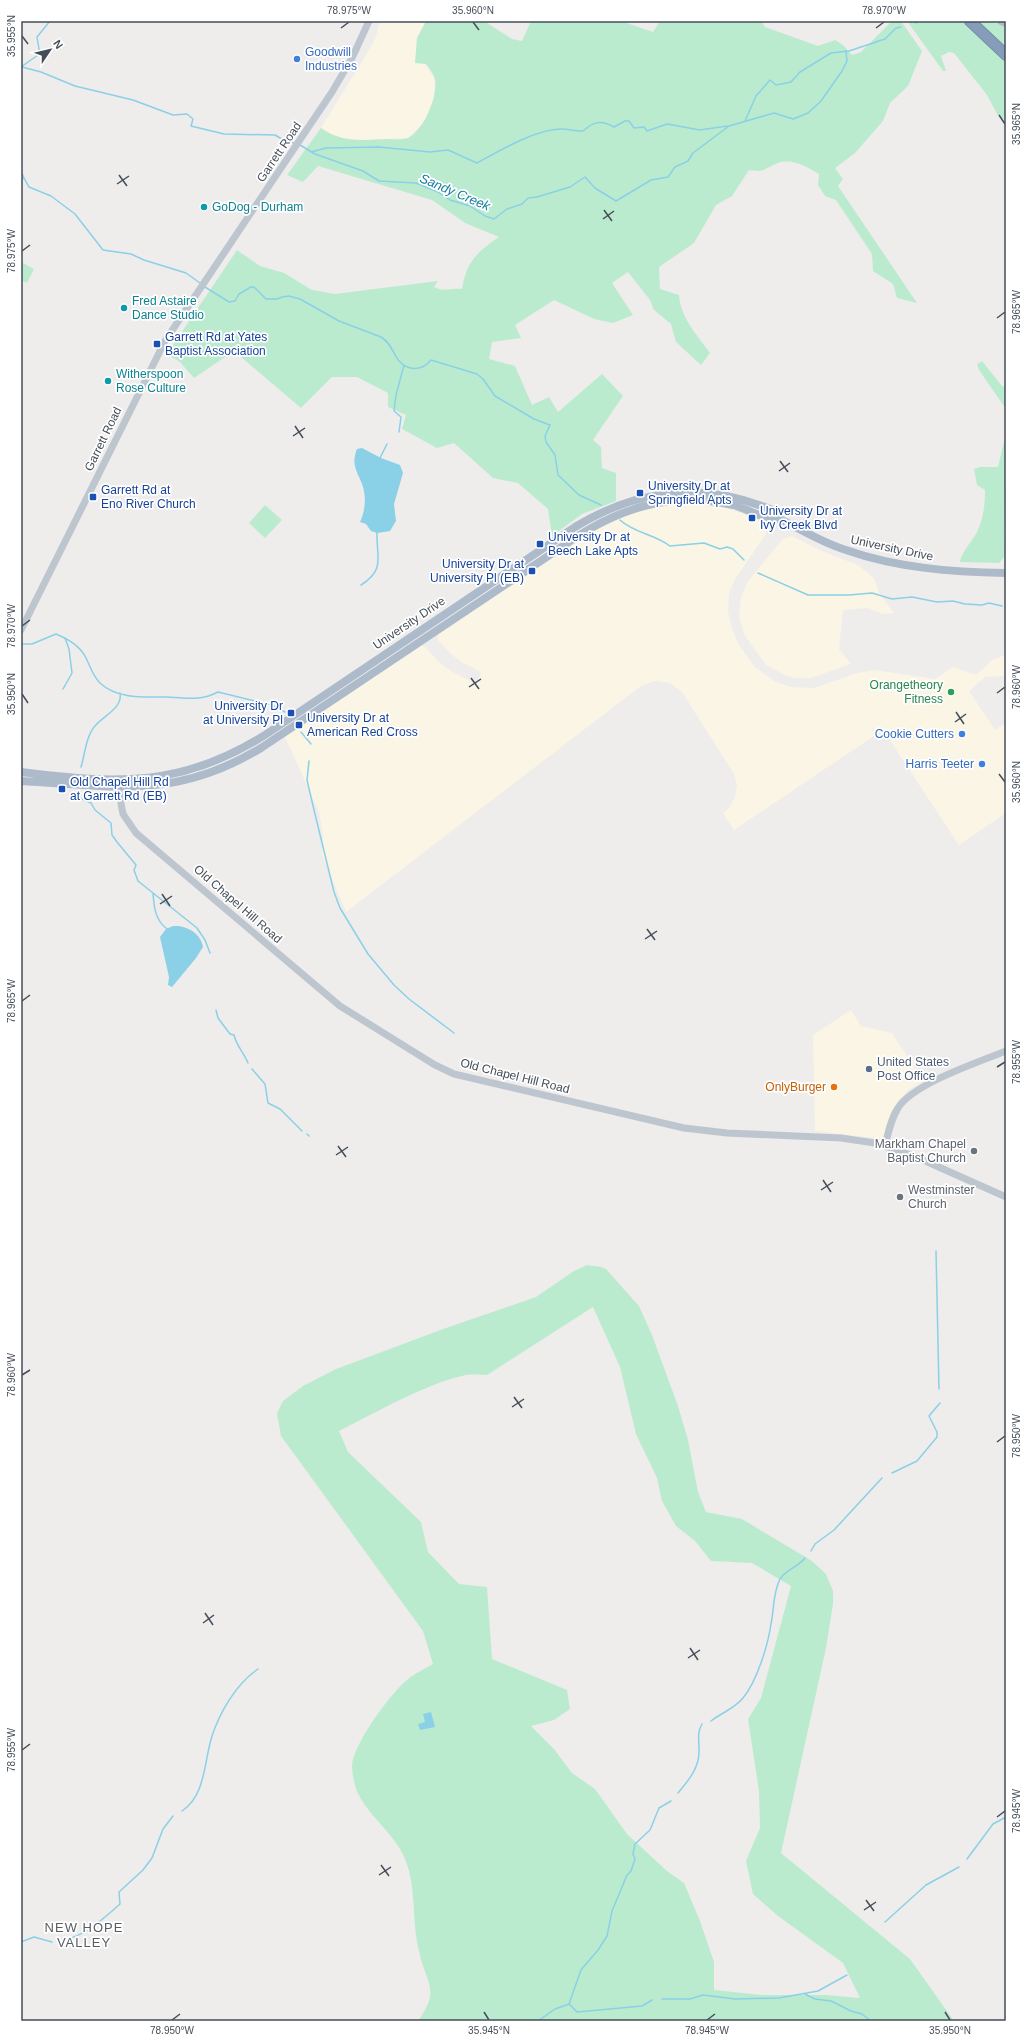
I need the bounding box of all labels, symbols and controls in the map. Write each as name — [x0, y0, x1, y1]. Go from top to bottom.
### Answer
text: 78.975°W — [327, 5, 372, 16]
text: 35.960°N — [452, 5, 494, 16]
text: 78.970°W — [862, 5, 907, 16]
text: 35.955°N — [6, 15, 17, 57]
north arrow — [30, 30, 70, 70]
text: N — [51, 38, 65, 51]
place label: Goodwill Industries — [305, 45, 357, 73]
marker: Goodwill Industries — [292, 54, 302, 64]
text: 35.965°N — [1011, 103, 1022, 145]
street label: Garrett Road — [254, 119, 304, 185]
water label: Sandy Creek — [417, 170, 494, 214]
place label: GoDog - Durham — [212, 200, 303, 214]
marker: GoDog - Durham — [199, 202, 209, 212]
text: 78.975°W — [6, 228, 17, 273]
text: 78.965°W — [1011, 289, 1022, 334]
place label: Fred Astaire Dance Studio — [132, 294, 204, 322]
marker: Fred Astaire Dance Studio — [119, 303, 129, 313]
place label: Garrett Rd at Yates Baptist Association — [165, 330, 267, 358]
marker: Garrett Rd at Yates Baptist Association — [152, 339, 162, 349]
place label: Witherspoon Rose Culture — [116, 367, 186, 395]
marker: Witherspoon Rose Culture — [103, 376, 113, 386]
street label: Garrett Road — [82, 405, 124, 473]
place label: University Dr at Springfield Apts — [648, 479, 731, 507]
place label: Garrett Rd at Eno River Church — [101, 483, 196, 511]
marker: University Dr at Springfield Apts — [635, 488, 645, 498]
marker: Garrett Rd at Eno River Church — [88, 492, 98, 502]
place label: University Dr at Ivy Creek Blvd — [760, 504, 843, 532]
marker: University Dr at Ivy Creek Blvd — [747, 513, 757, 523]
place label: University Dr at Beech Lake Apts — [548, 530, 638, 558]
street label: University Drive — [849, 532, 935, 564]
marker: University Dr at Beech Lake Apts — [535, 539, 545, 549]
place label: University Dr at University Pl (EB) — [430, 557, 525, 585]
marker: University Dr at University Pl (EB) — [527, 566, 537, 576]
street label: University Drive — [370, 594, 448, 652]
text: 78.970°W — [6, 603, 17, 648]
text: 78.960°W — [1011, 664, 1022, 709]
text: 35.950°N — [6, 673, 17, 715]
place label: Orangetheory Fitness — [870, 678, 943, 706]
marker: Orangetheory Fitness — [946, 687, 956, 697]
place label: University Dr at University Pl — [203, 699, 283, 727]
marker: University Dr at University Pl — [286, 708, 296, 718]
place label: University Dr at American Red Cross — [307, 711, 418, 739]
marker: University Dr at American Red Cross — [294, 720, 304, 730]
place label: Cookie Cutters — [875, 727, 954, 741]
marker: Cookie Cutters — [957, 729, 967, 739]
place label: Harris Teeter — [906, 757, 974, 771]
marker: Harris Teeter — [977, 759, 987, 769]
text: 35.960°N — [1011, 761, 1022, 803]
place label: Old Chapel Hill Rd at Garrett Rd (EB) — [70, 775, 169, 803]
marker: Old Chapel Hill Rd at Garrett Rd (EB) — [57, 784, 67, 794]
street label: Old Chapel Hill Road — [191, 862, 285, 946]
text: 78.965°W — [6, 978, 17, 1023]
text: 78.955°W — [1011, 1039, 1022, 1084]
place label: United States Post Office — [877, 1055, 949, 1083]
street label: Old Chapel Hill Road — [459, 1056, 571, 1096]
marker: United States Post Office — [864, 1064, 874, 1074]
place label: OnlyBurger — [765, 1080, 826, 1094]
marker: OnlyBurger — [829, 1082, 839, 1092]
place label: Markham Chapel Baptist Church — [875, 1137, 966, 1165]
marker: Markham Chapel Baptist Church — [969, 1146, 979, 1156]
place label: Westminster Church — [908, 1183, 974, 1211]
marker: Westminster Church — [895, 1192, 905, 1202]
text: 78.960°W — [6, 1352, 17, 1397]
text: 78.950°W — [1011, 1413, 1022, 1458]
text: 78.955°W — [6, 1727, 17, 1772]
text: 78.945°W — [1011, 1788, 1022, 1833]
district label: NEW HOPE VALLEY — [45, 1920, 123, 1950]
text: 78.950°W — [150, 2025, 195, 2036]
text: 35.945°N — [468, 2025, 510, 2036]
text: 78.945°W — [685, 2025, 730, 2036]
text: 35.950°N — [929, 2025, 971, 2036]

